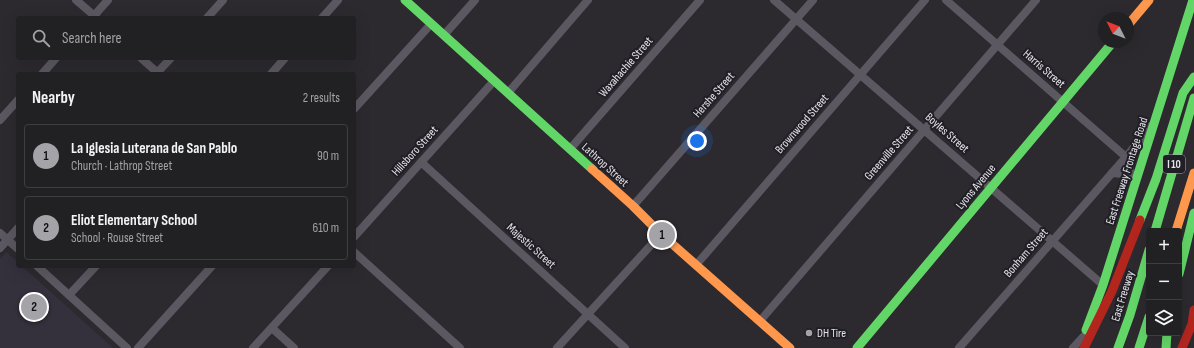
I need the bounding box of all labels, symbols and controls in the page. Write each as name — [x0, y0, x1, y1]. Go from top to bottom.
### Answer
north arrow — [1098, 12, 1134, 48]
search box — [16, 16, 356, 60]
icon: search — [30, 27, 52, 49]
text: Search here — [62, 29, 122, 48]
street label: Waxahachie Street — [596, 33, 657, 100]
street label: Harris Street — [1020, 46, 1069, 92]
street label: Hershe Street — [690, 69, 738, 121]
text: Nearby — [32, 88, 75, 108]
text: 2 results — [303, 90, 340, 106]
street label: Brownwood Street — [772, 91, 832, 157]
street label: Boyles Street — [922, 110, 972, 156]
street label: East Freeway Frontage Road — [1103, 115, 1151, 227]
street label: Greenville Street — [861, 122, 917, 183]
street label: Hillsboro Street — [389, 123, 442, 179]
your location — [687, 131, 707, 151]
text: La Iglesia Luterana de San Pablo — [71, 139, 237, 158]
street label: Lathrop Street — [578, 140, 632, 190]
text: 1 — [43, 148, 49, 164]
text: 90 m — [317, 148, 339, 164]
road number: I 10 — [1163, 155, 1185, 173]
text: Church · Lathrop Street — [71, 158, 172, 174]
street label: Lyons Avenue — [953, 161, 999, 213]
text: Eliot Elementary School — [71, 211, 197, 230]
text: 2 — [43, 220, 49, 236]
text: 610 m — [313, 220, 339, 236]
street label: Majestic Street — [503, 220, 559, 272]
pin: 1 — [649, 220, 675, 250]
street label: Bonham Street — [1001, 225, 1052, 281]
map controls — [1146, 228, 1182, 336]
button: + — [1146, 228, 1182, 264]
text: School · Rouse Street — [71, 230, 163, 246]
button: − — [1146, 264, 1182, 300]
street label: East Freeway — [1108, 268, 1138, 323]
pin: 2 — [21, 292, 47, 322]
button: layers — [1146, 300, 1182, 336]
place label: DH Tire — [817, 326, 846, 341]
marker: DH Tire — [804, 328, 814, 338]

